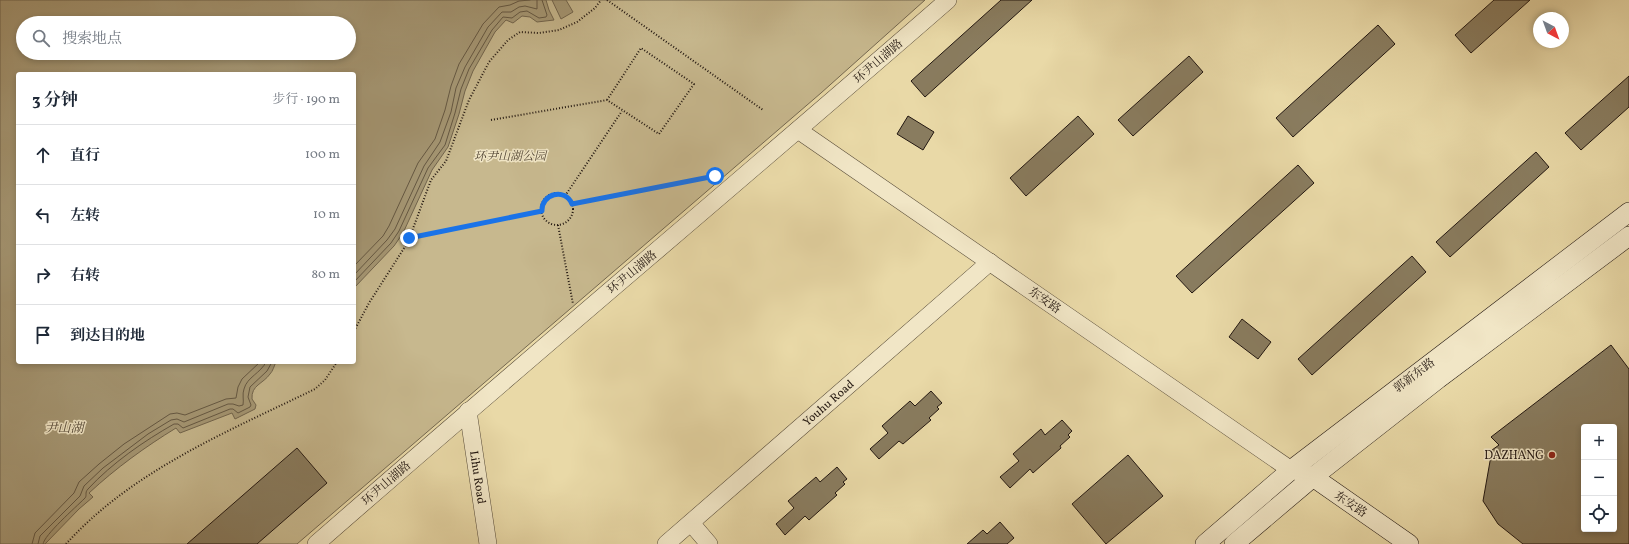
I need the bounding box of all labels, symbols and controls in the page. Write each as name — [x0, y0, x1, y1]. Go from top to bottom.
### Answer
north arrow — [1533, 12, 1569, 48]
search box — [16, 16, 356, 60]
icon: search — [30, 27, 52, 49]
text: 搜索地点 — [62, 29, 122, 50]
street label: 环尹山湖路 — [851, 36, 907, 87]
text: 3 分钟 — [32, 89, 78, 112]
text: 步行 · 190 m — [272, 91, 340, 109]
icon: ahead — [32, 144, 54, 166]
text: 直行 — [70, 146, 100, 167]
text: 100 m — [305, 146, 340, 164]
park label: 环尹山湖公园 — [474, 149, 548, 165]
route start — [706, 167, 724, 185]
icon: left — [32, 204, 54, 226]
text: 左转 — [70, 206, 100, 227]
text: 10 m — [313, 206, 340, 224]
route end — [400, 229, 418, 247]
street label: 环尹山湖路 — [605, 247, 661, 298]
icon: right — [32, 264, 54, 286]
text: 右转 — [70, 266, 100, 287]
text: 80 m — [311, 266, 340, 284]
street label: 东安路 — [1025, 284, 1064, 318]
icon: arrive — [32, 324, 54, 346]
text: 到达目的地 — [70, 326, 145, 347]
street label: 郭新东路 — [1391, 355, 1439, 397]
street label: Youhu Road — [800, 377, 858, 430]
water label: 尹山湖 — [44, 420, 85, 438]
map controls — [1581, 424, 1617, 532]
button: + — [1581, 424, 1617, 460]
place label: DAZHANG — [1484, 448, 1544, 464]
street label: Lihu Road — [465, 450, 489, 505]
marker: DAZHANG — [1547, 450, 1557, 460]
street label: 环尹山湖路 — [359, 458, 415, 509]
button: − — [1581, 460, 1617, 496]
street label: 东安路 — [1331, 488, 1370, 522]
button: locate — [1581, 496, 1617, 532]

